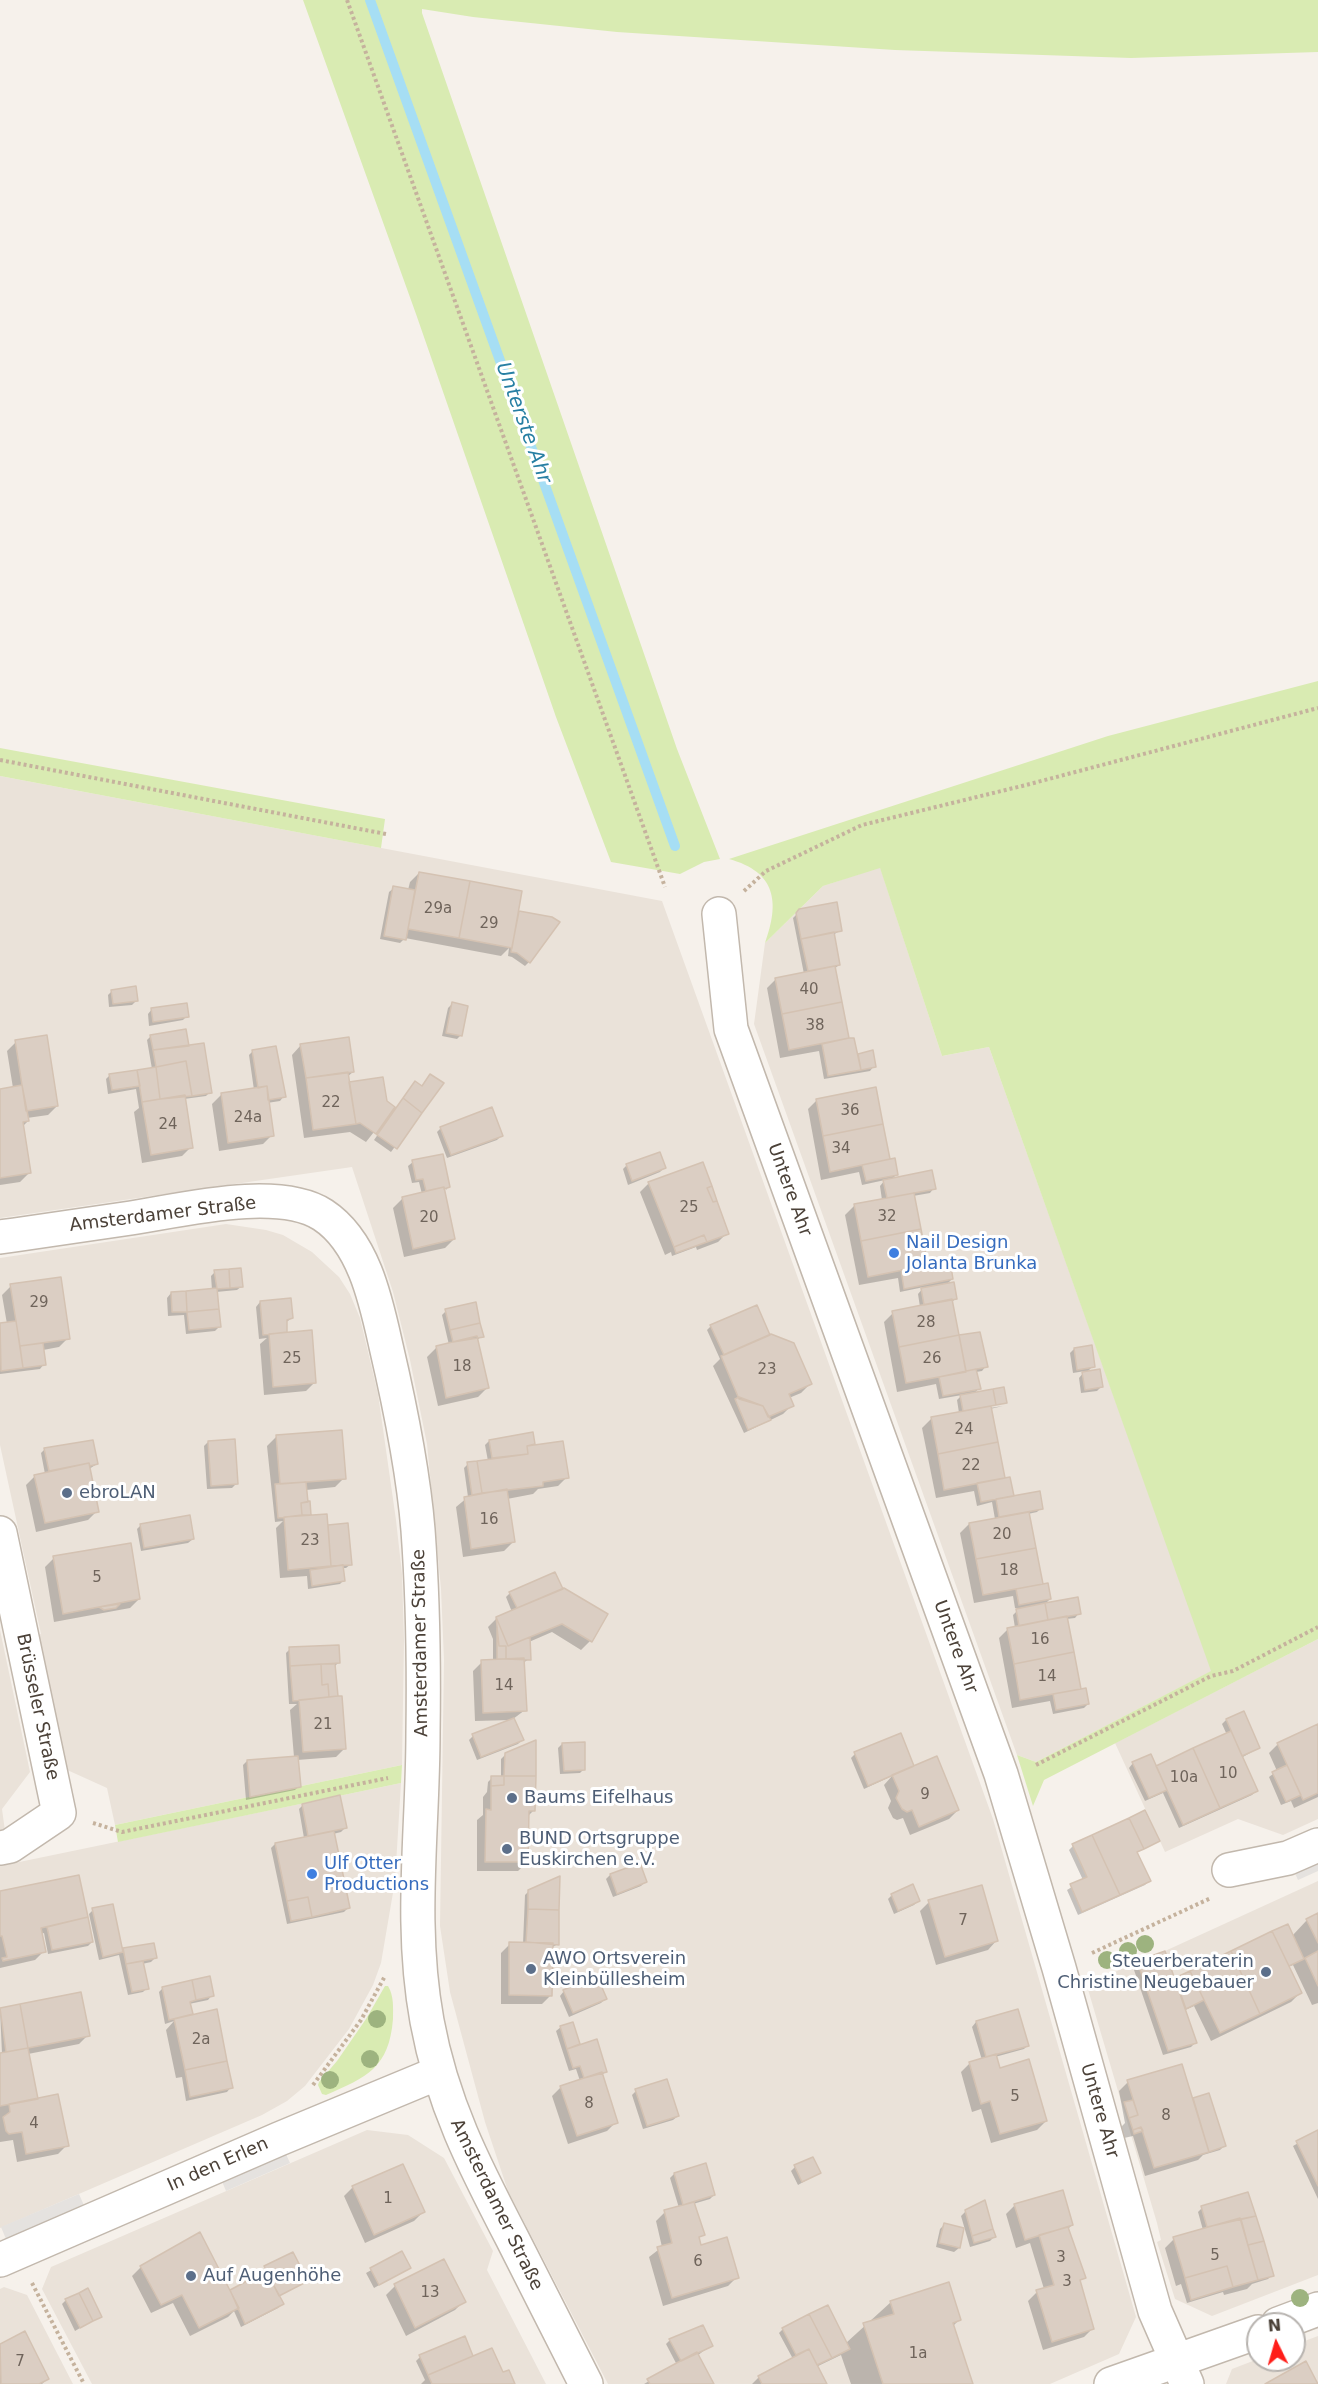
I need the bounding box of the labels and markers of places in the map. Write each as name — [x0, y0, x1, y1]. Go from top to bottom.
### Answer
place label: Nail Design Jolanta Brunka — [906, 1232, 1037, 1274]
marker: Nail Design Jolanta Brunka — [887, 1246, 901, 1260]
place label: ebroLAN — [79, 1482, 156, 1504]
marker: ebroLAN — [60, 1486, 74, 1500]
place label: Baums Eifelhaus — [524, 1787, 673, 1809]
marker: Baums Eifelhaus — [505, 1791, 519, 1805]
place label: BUND Ortsgruppe Euskirchen e.V. — [519, 1828, 680, 1870]
marker: BUND Ortsgruppe Euskirchen e.V. — [500, 1842, 514, 1856]
place label: Ulf Otter Productions — [324, 1853, 429, 1896]
marker: Ulf Otter Productions — [305, 1867, 319, 1881]
place label: AWO Ortsverein Kleinbüllesheim — [543, 1948, 686, 1990]
place label: Steuerberaterin Christine Neugebauer — [1057, 1951, 1254, 1994]
marker: AWO Ortsverein Kleinbüllesheim — [524, 1962, 538, 1976]
marker: Steuerberaterin Christine Neugebauer — [1259, 1965, 1273, 1979]
place label: Auf Augenhöhe — [203, 2265, 341, 2287]
marker: Auf Augenhöhe — [184, 2269, 198, 2283]

